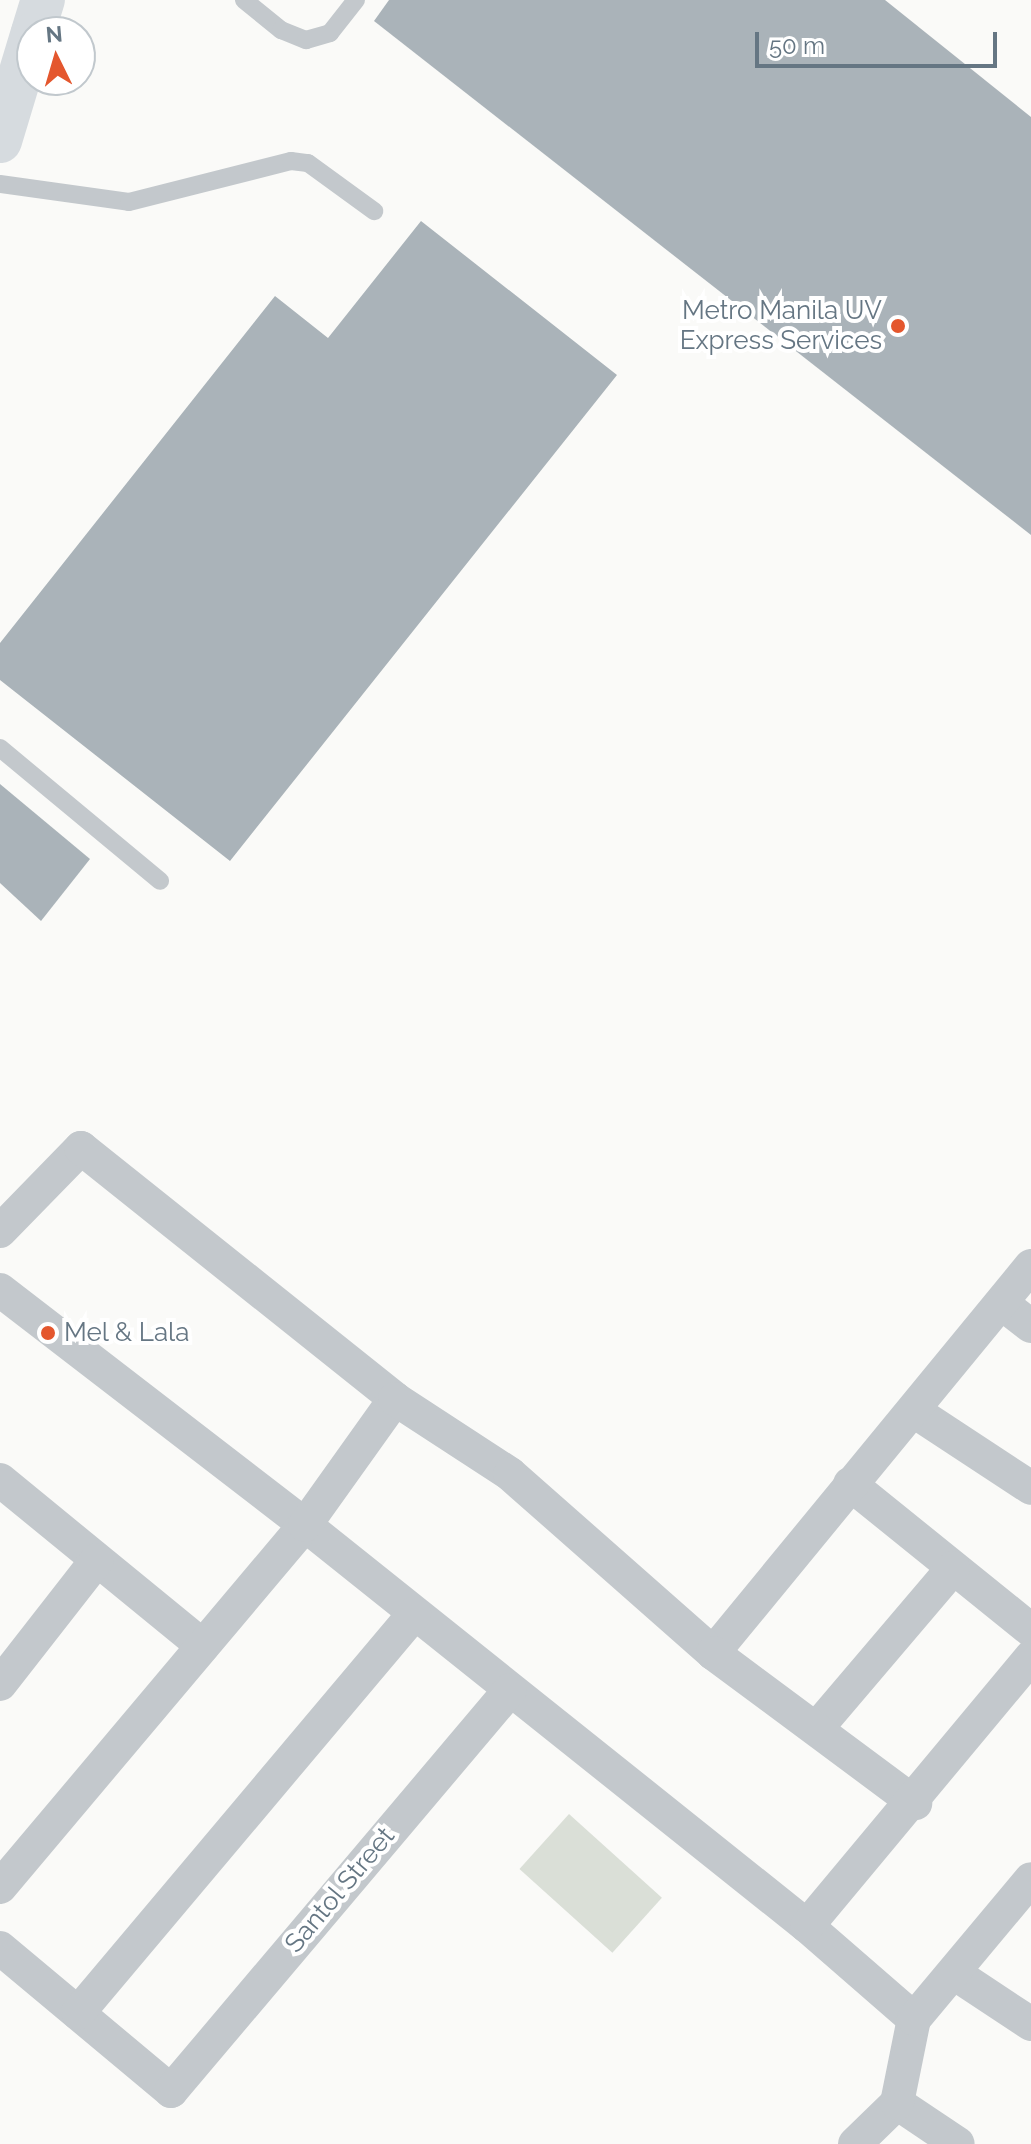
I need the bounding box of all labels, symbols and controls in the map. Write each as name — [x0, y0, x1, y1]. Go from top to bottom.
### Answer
north arrow — [16, 16, 96, 96]
scale bar — [759, 16, 1001, 66]
text: N — [45, 20, 64, 48]
text: 50 m — [769, 31, 825, 60]
place label: Metro Manila UV Express Services — [680, 295, 882, 356]
marker: Metro Manila UV Express Services — [889, 317, 907, 335]
place label: Mel & Lala — [64, 1317, 190, 1349]
marker: Mel & Lala — [39, 1324, 57, 1342]
street label: Santol Street — [278, 1821, 402, 1959]

